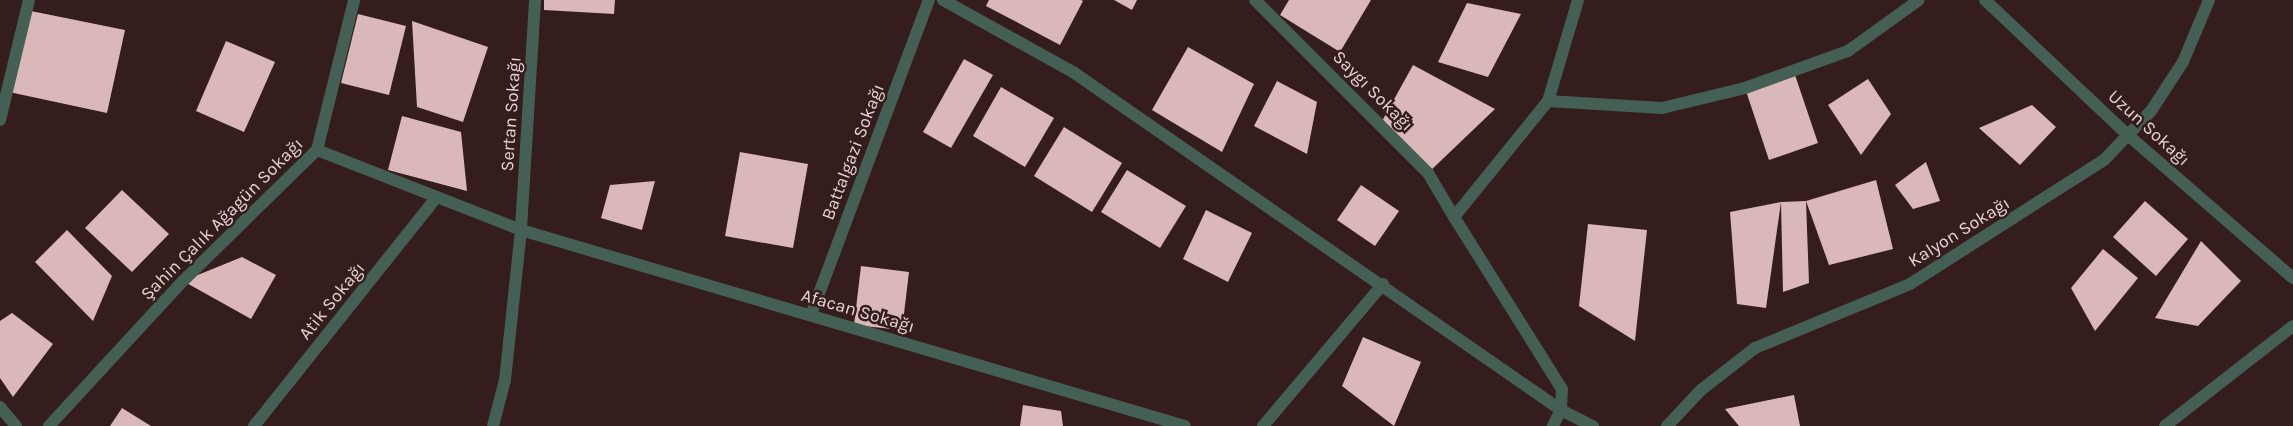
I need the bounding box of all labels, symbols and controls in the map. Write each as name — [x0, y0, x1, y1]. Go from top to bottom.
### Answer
street label: Saygı Sokağı — [1328, 46, 1418, 136]
street label: Sertan Sokağı — [496, 56, 526, 172]
street label: Battalgazi Sokağı — [817, 81, 889, 223]
street label: Uzun Sokağı — [2104, 86, 2194, 170]
street label: Şahin Çalık Ağagün Sokağı — [136, 133, 308, 305]
street label: Kalyon Sokağı — [1904, 192, 2014, 272]
street label: Atik Sokağı — [294, 258, 370, 344]
street label: Afacan Sokağı — [799, 285, 917, 337]

